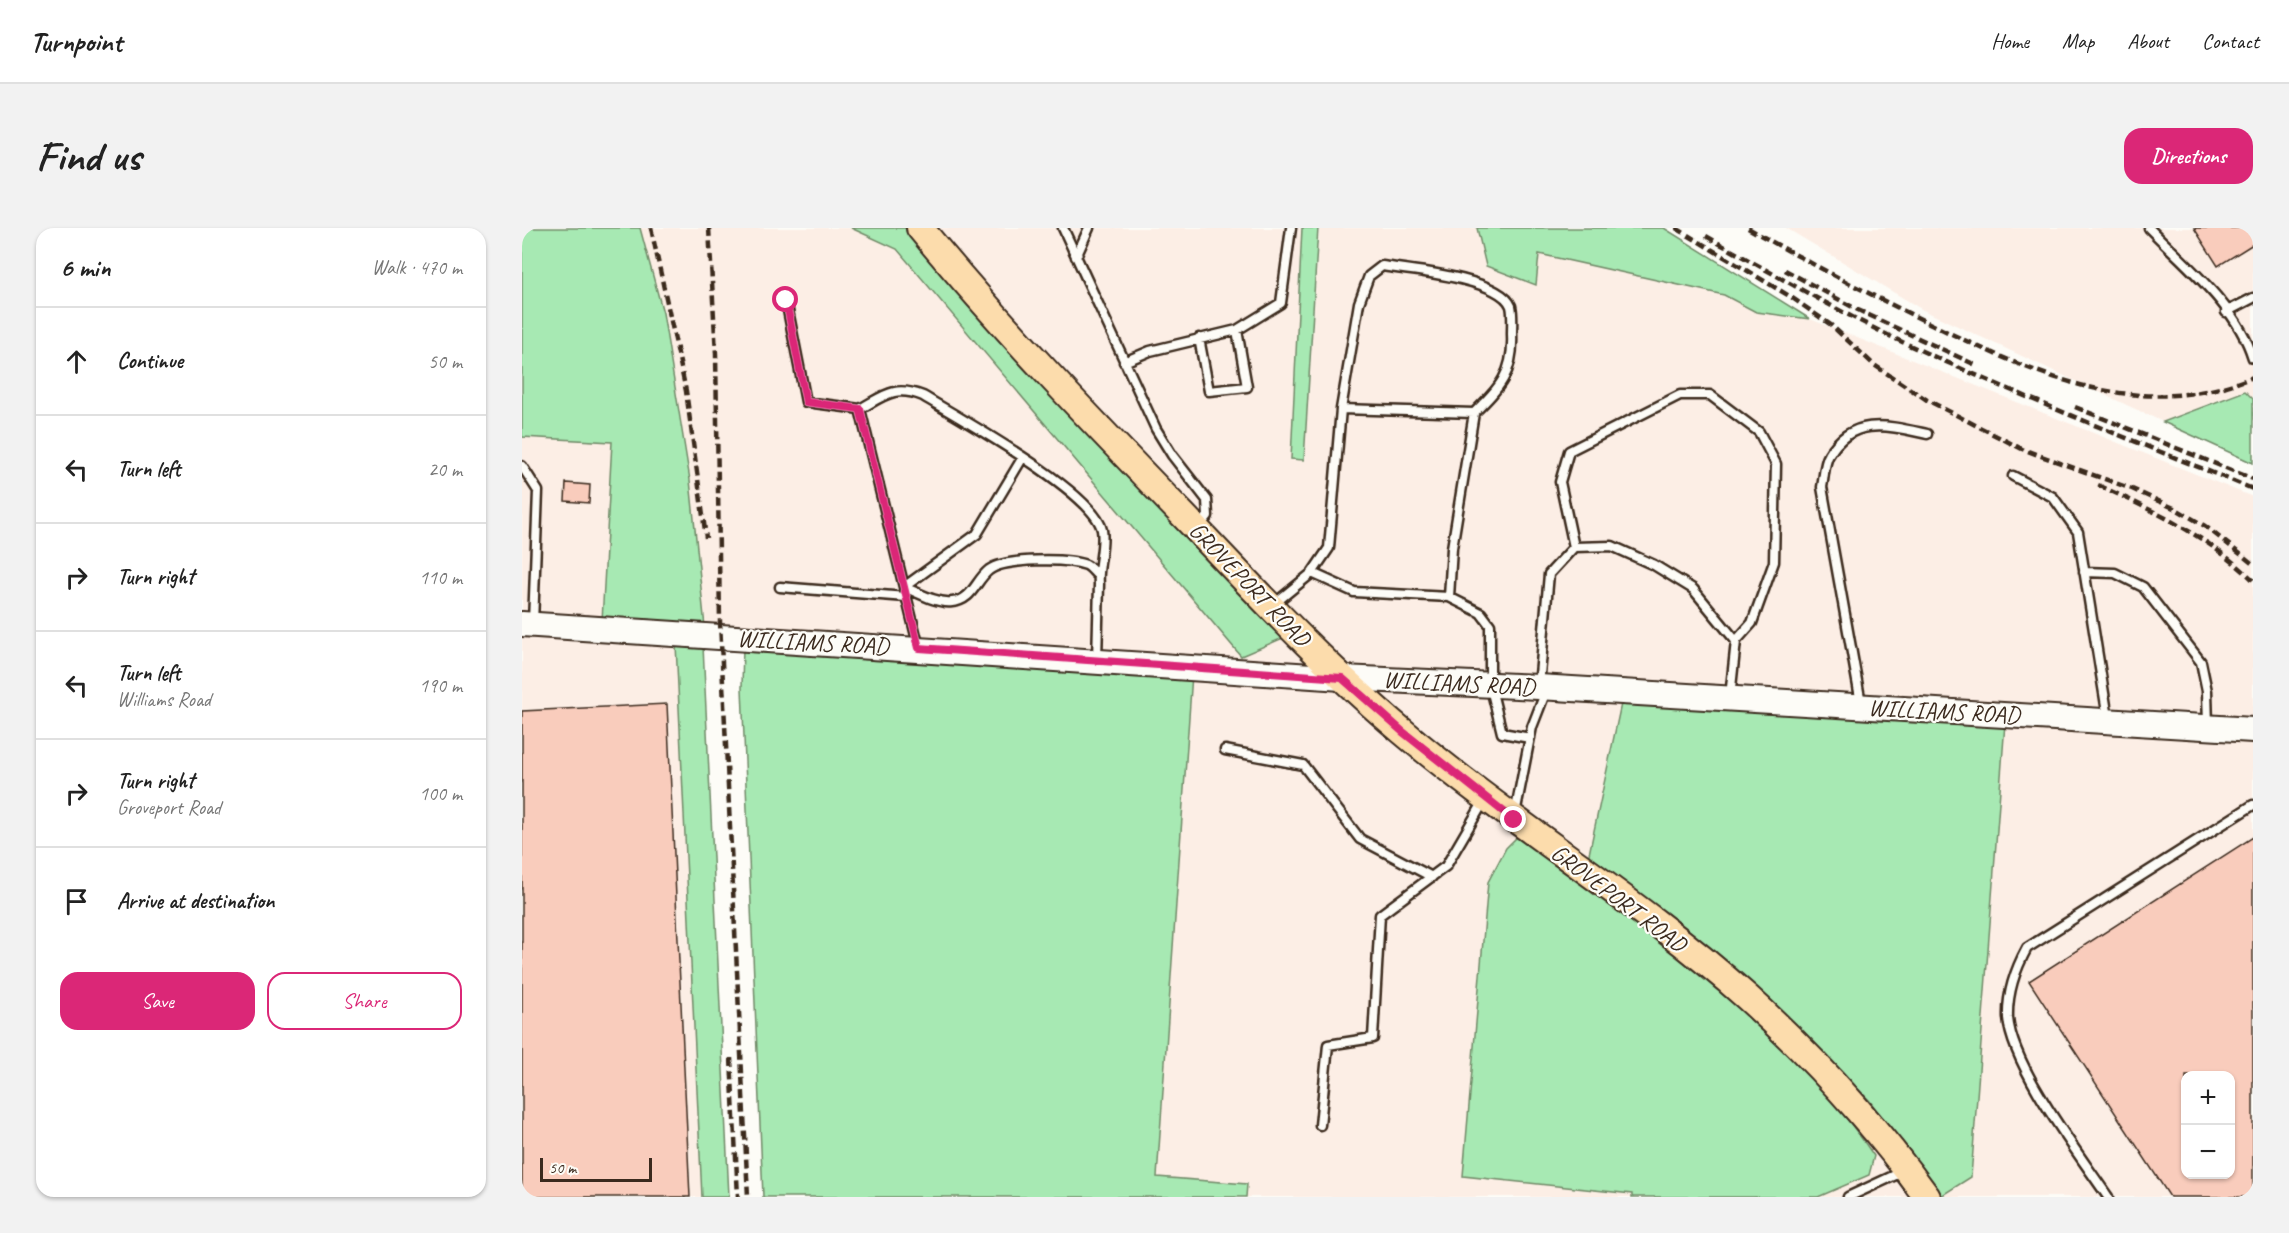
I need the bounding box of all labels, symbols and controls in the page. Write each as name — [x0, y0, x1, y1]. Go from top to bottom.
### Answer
text: Turnpoint — [30, 24, 122, 59]
text: Home — [1991, 28, 2029, 54]
text: Map — [2062, 28, 2094, 54]
text: About — [2127, 28, 2169, 54]
text: Contact — [2202, 28, 2259, 54]
button: Directions — [2124, 128, 2253, 184]
text: Find us — [36, 130, 141, 183]
text: 6 min — [60, 251, 110, 284]
text: Walk · 470 m — [372, 255, 462, 280]
route start — [772, 286, 798, 312]
icon: ahead — [60, 345, 93, 378]
text: Continue — [117, 347, 183, 375]
text: 50 m — [428, 349, 462, 374]
icon: left — [60, 453, 93, 486]
text: Turn left — [117, 455, 181, 483]
text: 20 m — [428, 457, 462, 482]
street label: GROVEPORT ROAD — [1183, 515, 1319, 654]
icon: right — [60, 561, 93, 594]
text: Turn right — [117, 563, 194, 591]
text: 110 m — [419, 565, 462, 590]
street label: WILLIAMS ROAD — [737, 623, 891, 661]
text: Turn left — [117, 659, 181, 687]
street label: WILLIAMS ROAD — [1383, 664, 1537, 702]
icon: left — [60, 669, 93, 702]
text: 190 m — [419, 673, 462, 698]
text: Williams Road — [117, 687, 211, 712]
street label: WILLIAMS ROAD — [1868, 692, 2022, 730]
text: Turn right — [117, 767, 194, 795]
icon: right — [60, 777, 93, 810]
text: 100 m — [419, 781, 462, 806]
text: Groveport Road — [117, 795, 221, 820]
route end — [1500, 806, 1526, 832]
street label: GROVEPORT ROAD — [1545, 837, 1694, 960]
icon: arrive — [60, 885, 93, 918]
text: Arrive at destination — [117, 887, 274, 915]
button: Save — [60, 972, 255, 1030]
button: Share — [267, 972, 462, 1030]
map controls — [2181, 1071, 2235, 1179]
button: + — [2181, 1071, 2235, 1125]
button: − — [2181, 1125, 2235, 1179]
scale bar — [540, 1155, 652, 1182]
text: 50 m — [549, 1158, 576, 1178]

